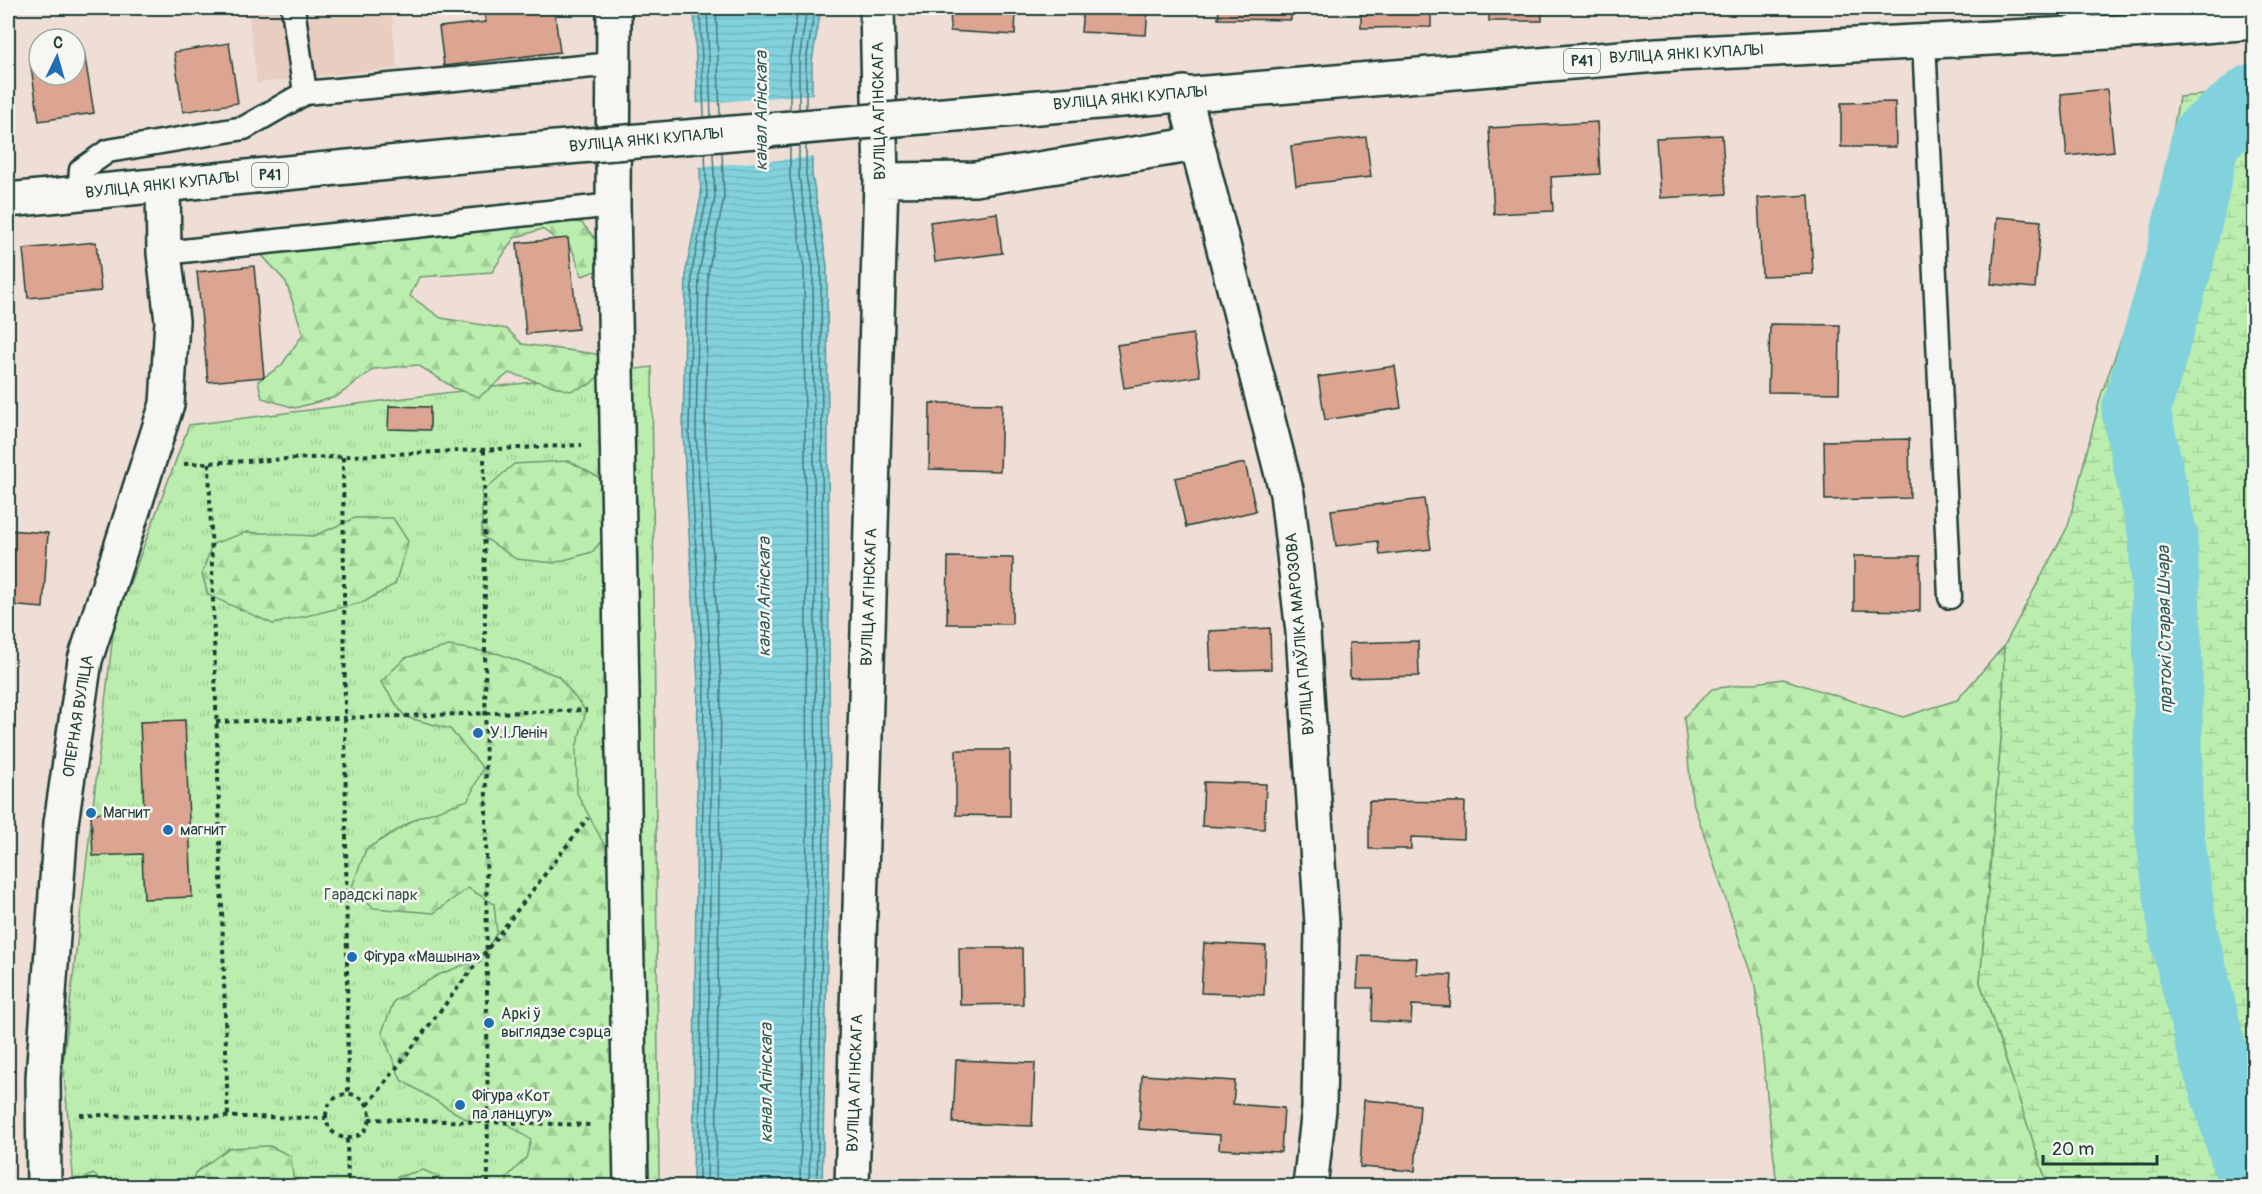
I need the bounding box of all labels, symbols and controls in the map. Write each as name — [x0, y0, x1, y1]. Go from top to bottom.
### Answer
north arrow — [27, 27, 87, 87]
text: С — [52, 33, 64, 53]
street label: ВУЛІЦА ЯНКІ КУПАЛЫ — [1608, 40, 1764, 68]
street label: ВУЛІЦА АГІНСКАГА — [868, 42, 890, 180]
road number: Р41 — [1564, 49, 1600, 73]
water label: канал Агінскага — [750, 50, 773, 171]
street label: ВУЛІЦА ЯНКІ КУПАЛЫ — [1052, 81, 1208, 115]
street label: ВУЛІЦА ЯНКІ КУПАЛЫ — [568, 123, 724, 157]
road number: Р41 — [252, 163, 288, 187]
street label: ВУЛІЦА ЯНКІ КУПАЛЫ — [84, 167, 240, 203]
street label: ВУЛІЦА АГІНСКАГА — [857, 528, 881, 666]
street label: ВУЛІЦА ПАЎЛІКА МАРОЗОВА — [1281, 532, 1319, 736]
water label: канал Агінскага — [753, 536, 776, 657]
water label: пратокі Старая Шчара — [2152, 544, 2178, 714]
street label: ОПЕРНАЯ ВУЛІЦА — [58, 653, 98, 779]
place label: У.І.Ленін — [490, 723, 547, 743]
marker: У.І.Ленін — [471, 726, 485, 740]
place label: Магнит — [103, 803, 151, 823]
marker: Магнит — [84, 806, 98, 820]
place label: магнит — [180, 820, 227, 840]
marker: магнит — [161, 823, 175, 837]
park label: Гарадскі парк — [324, 885, 418, 905]
place label: Фігура «Машына» — [364, 947, 480, 967]
marker: Фігура «Машына» — [345, 950, 359, 964]
place label: Аркі ў выглядзе сэрца — [501, 1004, 611, 1042]
street label: ВУЛІЦА АГІНСКАГА — [843, 1014, 867, 1152]
marker: Аркі ў выглядзе сэрца — [482, 1016, 496, 1030]
water label: канал Агінскага — [755, 1022, 778, 1143]
place label: Фігура «Кот па ланцугу» — [472, 1086, 552, 1124]
marker: Фігура «Кот па ланцугу» — [453, 1098, 467, 1112]
scale bar — [2043, 1128, 2157, 1166]
text: 20 m — [2052, 1138, 2094, 1161]

